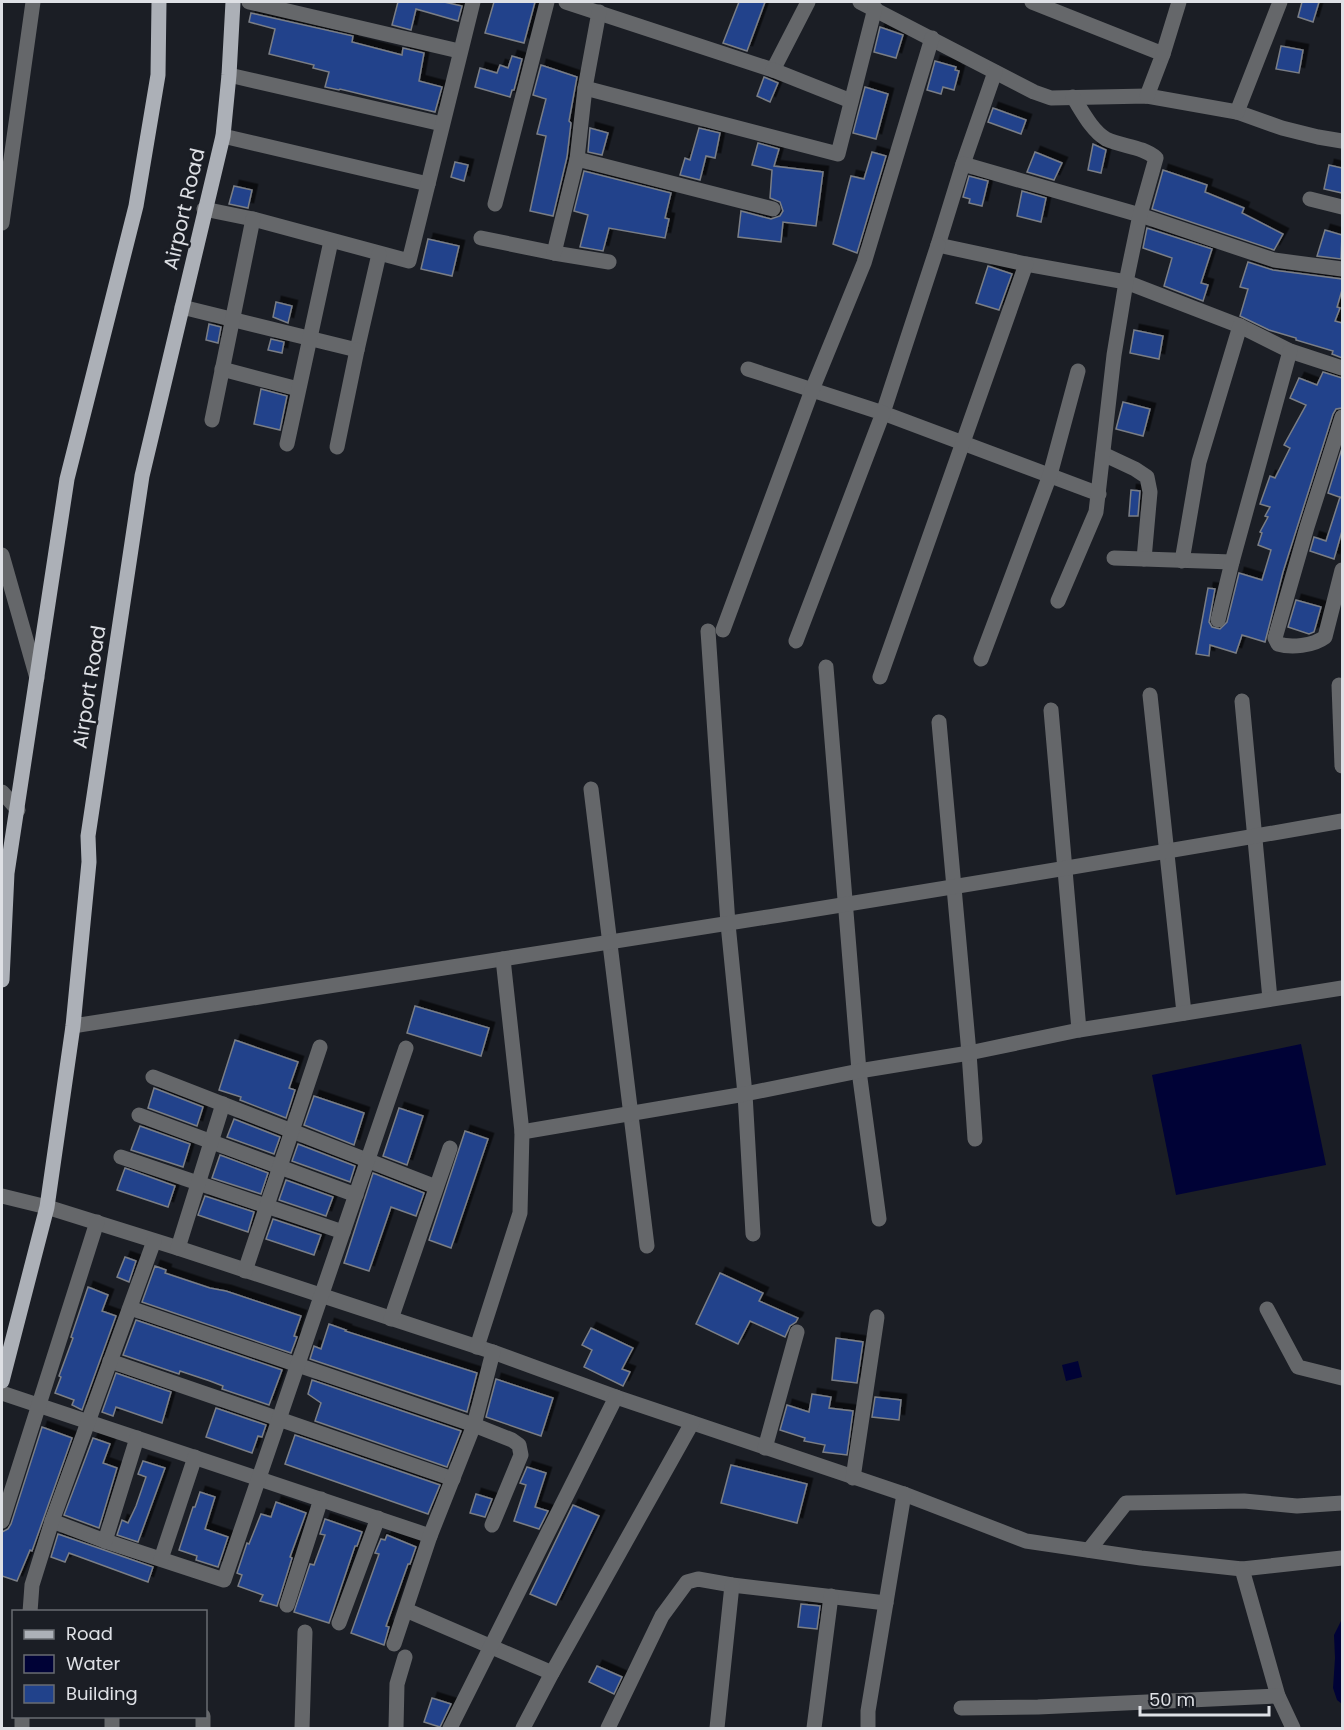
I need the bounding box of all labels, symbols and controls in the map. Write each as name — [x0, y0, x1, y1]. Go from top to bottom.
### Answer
street label: Airport Road — [156, 145, 212, 273]
street label: Airport Road — [65, 623, 113, 751]
legend — [12, 1610, 207, 1718]
text: Road — [66, 1621, 113, 1646]
text: Water — [66, 1651, 120, 1676]
scale bar — [1140, 1679, 1269, 1717]
text: Building — [66, 1681, 138, 1706]
text: 50 m — [1149, 1687, 1195, 1712]

